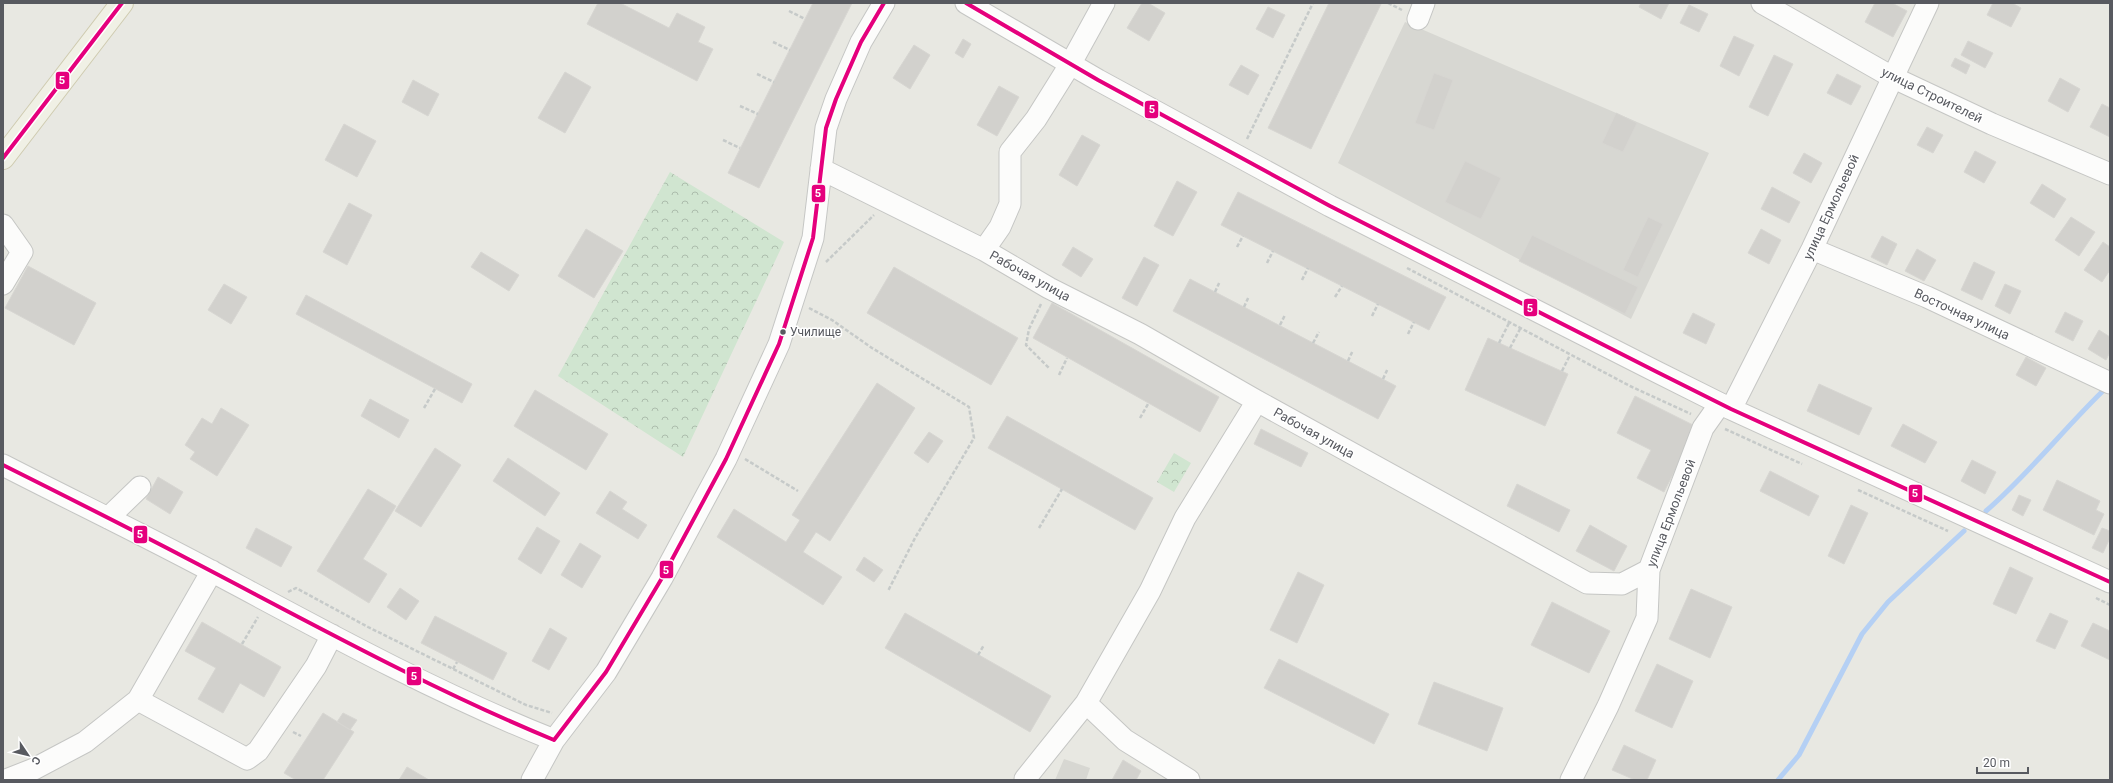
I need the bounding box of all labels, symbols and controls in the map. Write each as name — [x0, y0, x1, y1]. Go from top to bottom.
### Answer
street label: улица Строителей — [1879, 64, 1985, 126]
line badge: 5 — [55, 71, 70, 90]
text: 5 — [59, 74, 65, 87]
line badge: 5 — [1144, 100, 1159, 119]
text: 5 — [1149, 103, 1155, 116]
street label: улица Ермольевой — [1800, 152, 1862, 262]
line badge: 5 — [811, 184, 826, 203]
text: 5 — [815, 187, 821, 200]
street label: Рабочая улица — [987, 248, 1073, 304]
street label: Восточная улица — [1912, 285, 2012, 343]
line badge: 5 — [1523, 298, 1538, 317]
text: 5 — [1527, 302, 1533, 315]
place label: Училище — [790, 325, 841, 339]
marker: Училище — [778, 327, 788, 337]
street label: Рабочая улица — [1271, 405, 1357, 461]
street label: улица Ермольевой — [1644, 457, 1698, 569]
line badge: 5 — [1908, 484, 1923, 503]
text: 5 — [1912, 487, 1918, 500]
line badge: 5 — [133, 525, 148, 544]
text: 5 — [137, 528, 143, 541]
line badge: 5 — [659, 560, 674, 579]
text: 5 — [663, 564, 669, 577]
line badge: 5 — [406, 666, 422, 686]
text: 5 — [411, 670, 417, 683]
north arrow — [8, 735, 48, 775]
scale bar — [1977, 749, 2028, 775]
text: С — [28, 754, 43, 767]
text: 20 m — [1983, 756, 2010, 770]

